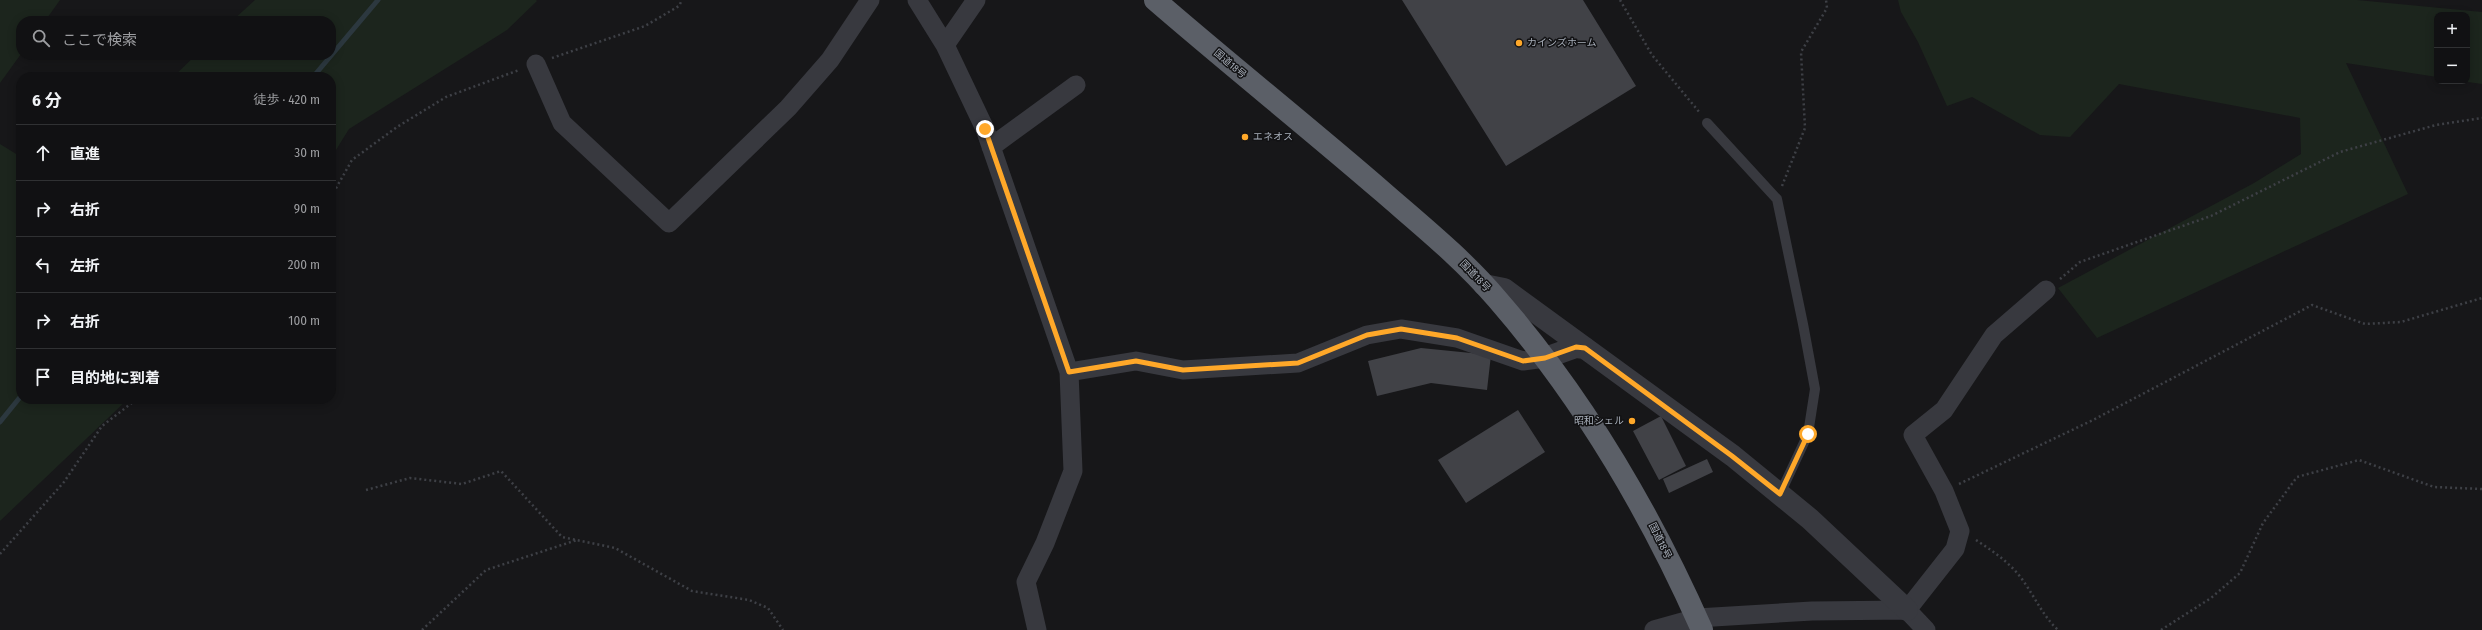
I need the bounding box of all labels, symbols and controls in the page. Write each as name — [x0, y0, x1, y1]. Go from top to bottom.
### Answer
map controls — [2434, 12, 2470, 84]
button: + — [2434, 12, 2470, 48]
search box — [16, 16, 336, 60]
icon: search — [30, 27, 52, 49]
text: ここで検索 — [62, 31, 137, 49]
place label: カインズホーム — [1527, 37, 1597, 49]
marker: カインズホーム — [1514, 38, 1524, 48]
street label: 国道18号 — [1211, 47, 1249, 81]
button: − — [2434, 48, 2470, 84]
text: 6 分 — [32, 90, 61, 111]
text: 徒歩 · 420 m — [253, 92, 320, 107]
route end — [976, 120, 994, 138]
place label: エネオス — [1253, 131, 1293, 143]
marker: エネオス — [1240, 132, 1250, 142]
icon: ahead — [32, 142, 54, 164]
text: 直進 — [70, 145, 100, 163]
text: 30 m — [294, 145, 320, 160]
icon: right — [32, 198, 54, 220]
text: 右折 — [70, 201, 100, 219]
text: 90 m — [294, 201, 320, 216]
icon: left — [32, 254, 54, 276]
text: 左折 — [70, 257, 100, 275]
text: 200 m — [288, 257, 320, 272]
street label: 国道18号 — [1457, 258, 1493, 294]
icon: right — [32, 310, 54, 332]
text: 右折 — [70, 313, 100, 331]
text: 100 m — [288, 313, 320, 328]
icon: arrive — [32, 366, 54, 388]
text: 目的地に到着 — [70, 369, 160, 387]
place label: 昭和シェル — [1574, 415, 1624, 427]
marker: 昭和シェル — [1627, 416, 1637, 426]
route start — [1799, 425, 1817, 443]
street label: 国道18号 — [1646, 521, 1674, 561]

